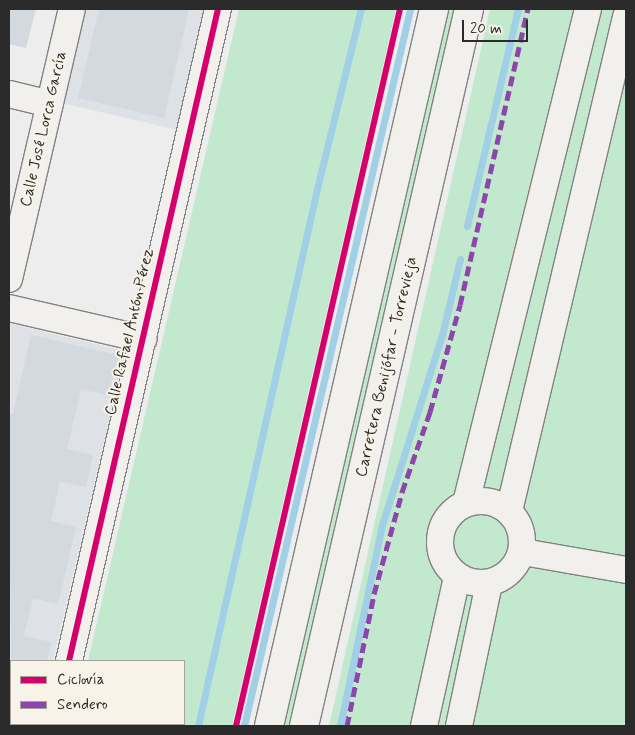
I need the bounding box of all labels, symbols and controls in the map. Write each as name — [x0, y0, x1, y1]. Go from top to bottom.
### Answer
scale bar — [465, 10, 531, 42]
text: 20 m — [470, 19, 502, 39]
street label: Calle José Lorca García — [17, 50, 71, 208]
street label: Calle Rafael Antón Pérez — [102, 247, 158, 417]
street label: Carretera Benijófar - Torrevieja — [352, 255, 422, 479]
legend — [10, 660, 185, 725]
text: Ciclovía — [57, 670, 105, 690]
text: Sendero — [57, 695, 108, 715]

